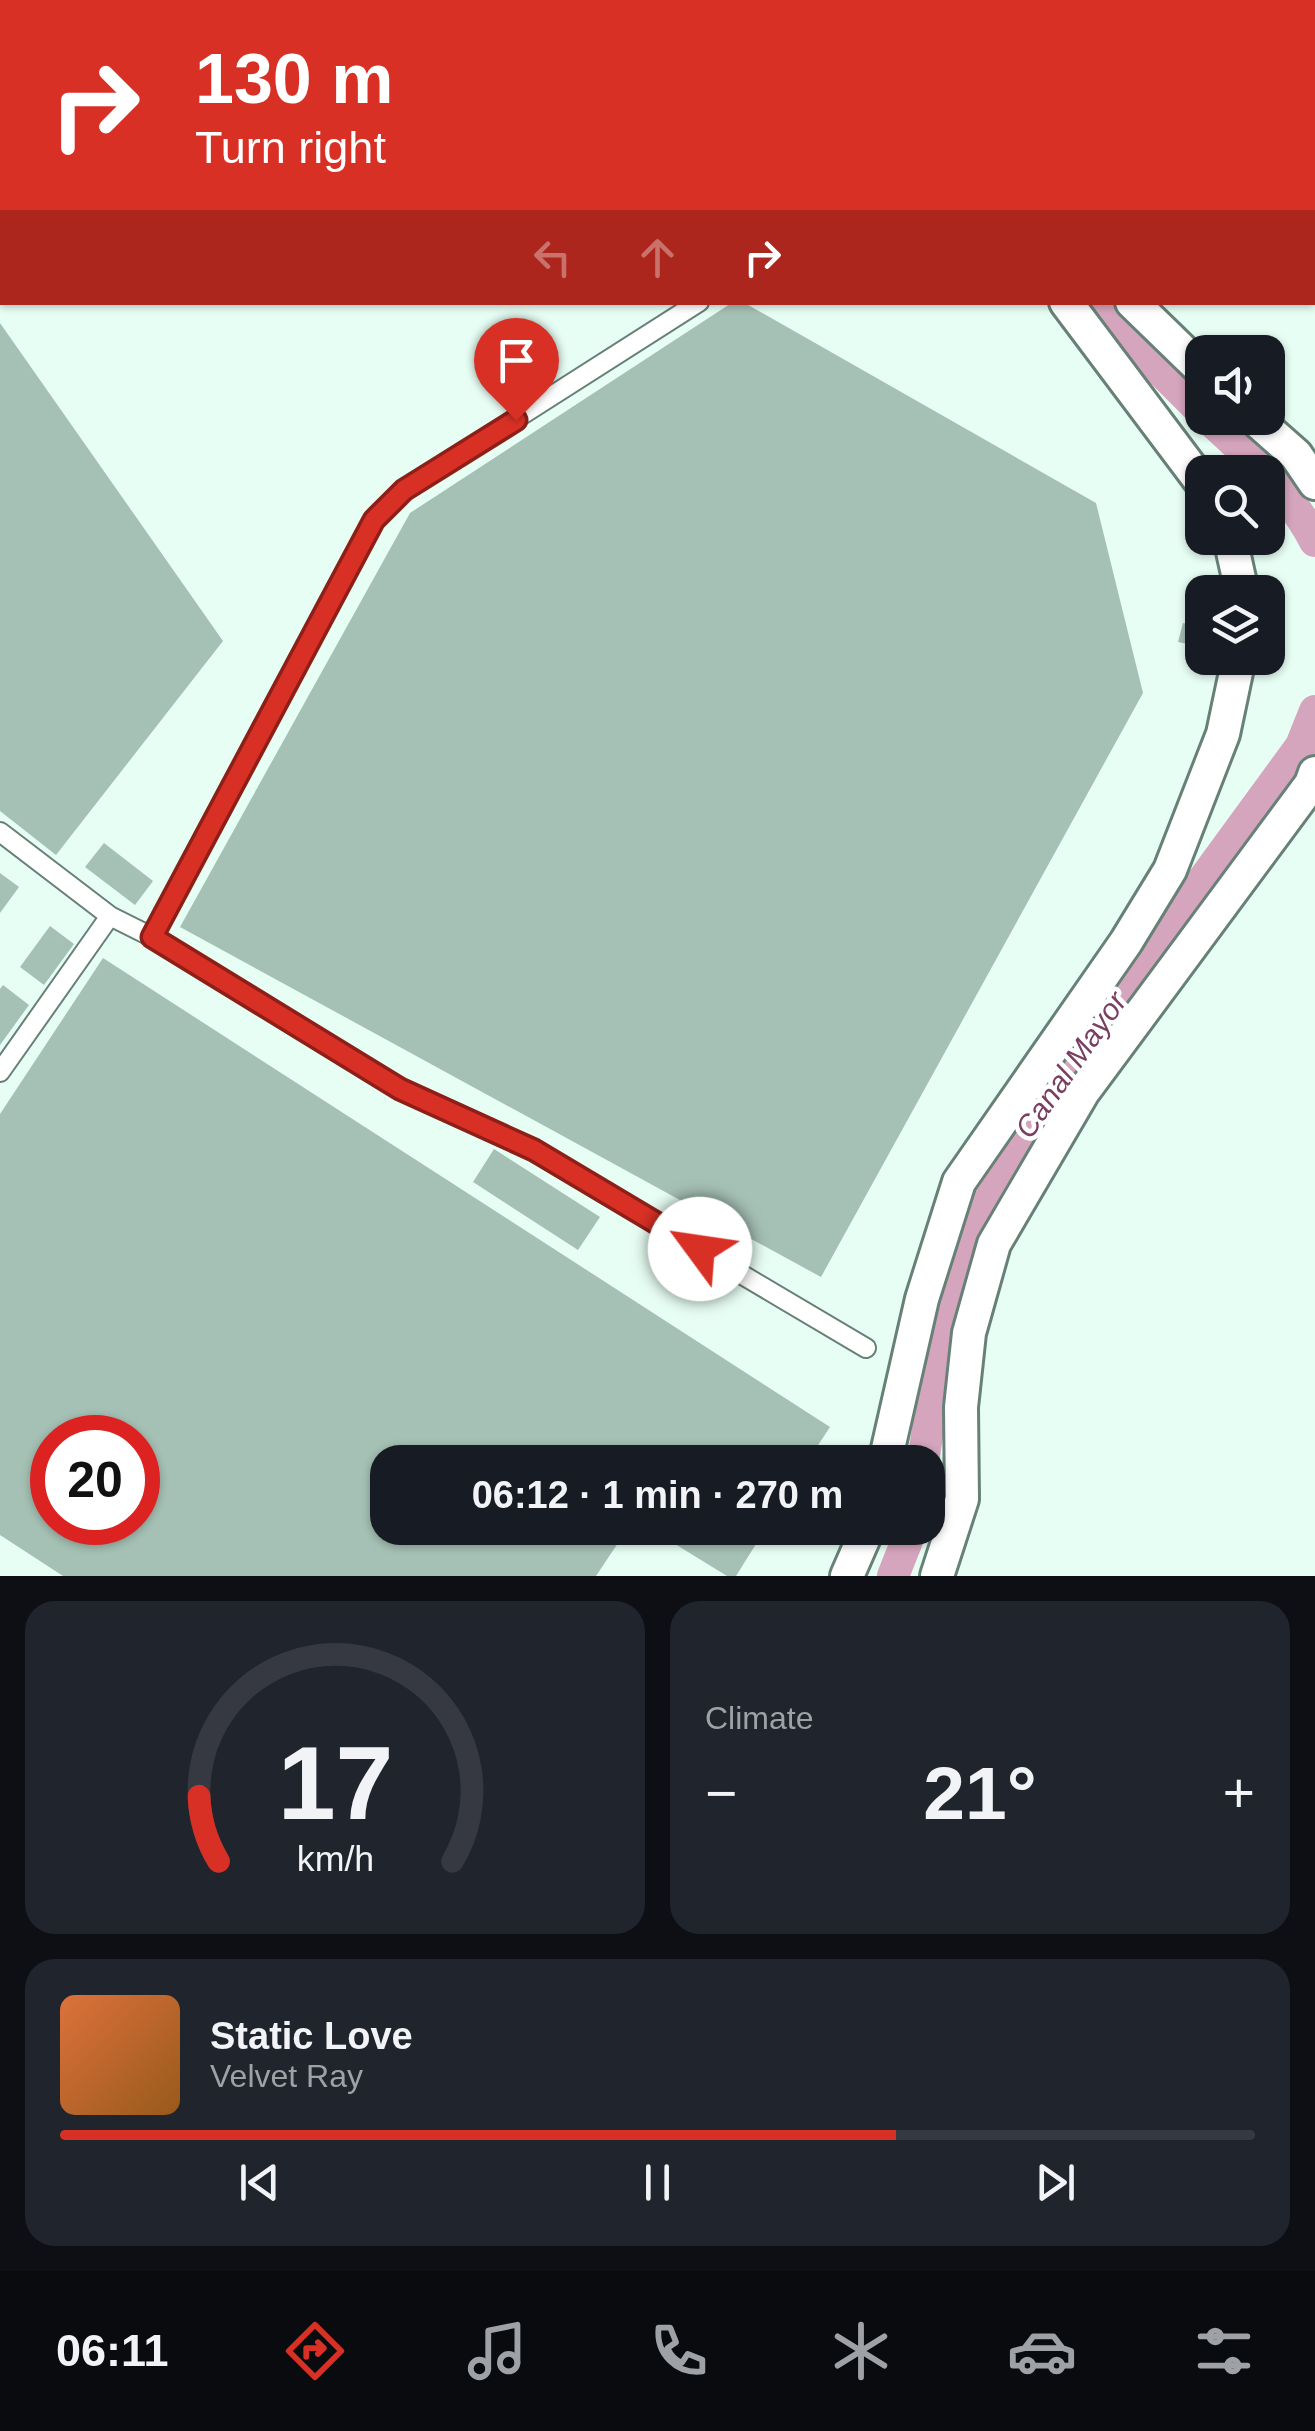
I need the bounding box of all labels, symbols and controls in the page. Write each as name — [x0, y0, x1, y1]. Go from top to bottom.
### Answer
icon: right — [30, 40, 160, 170]
text: 130 m — [195, 40, 393, 118]
text: Turn right — [195, 122, 386, 173]
icon: left — [525, 230, 580, 285]
icon: ahead — [630, 230, 685, 285]
icon: right — [735, 230, 790, 285]
pin — [474, 318, 559, 421]
icon: arrive — [489, 333, 544, 388]
map controls — [1185, 335, 1285, 675]
button: sound — [1185, 335, 1285, 435]
button: search — [1185, 455, 1285, 555]
button: layers — [1185, 575, 1285, 675]
water label: Canal Mayor — [1008, 985, 1133, 1144]
position arrow — [648, 1197, 752, 1301]
speed limit sign: 20 — [30, 1415, 160, 1545]
text: 06:12 · 1 min · 270 m — [472, 1474, 843, 1516]
text: Climate — [705, 1700, 813, 1736]
text: 17 — [277, 1725, 393, 1841]
text: 21° — [923, 1751, 1037, 1835]
text: − — [705, 1762, 737, 1824]
text: + — [1223, 1762, 1255, 1824]
text: km/h — [296, 1839, 374, 1879]
text: Static Love — [210, 2015, 413, 2057]
text: Velvet Ray — [210, 2058, 363, 2094]
icon: previous — [232, 2155, 287, 2210]
icon: pause — [630, 2155, 685, 2210]
icon: next — [1028, 2155, 1083, 2210]
icon: directions — [280, 2316, 350, 2386]
icon: music — [462, 2316, 532, 2386]
icon: phone — [644, 2316, 714, 2386]
icon: climate — [826, 2316, 896, 2386]
icon: car — [1007, 2316, 1077, 2386]
icon: filters — [1189, 2316, 1259, 2386]
text: 06:11 — [56, 2325, 169, 2376]

